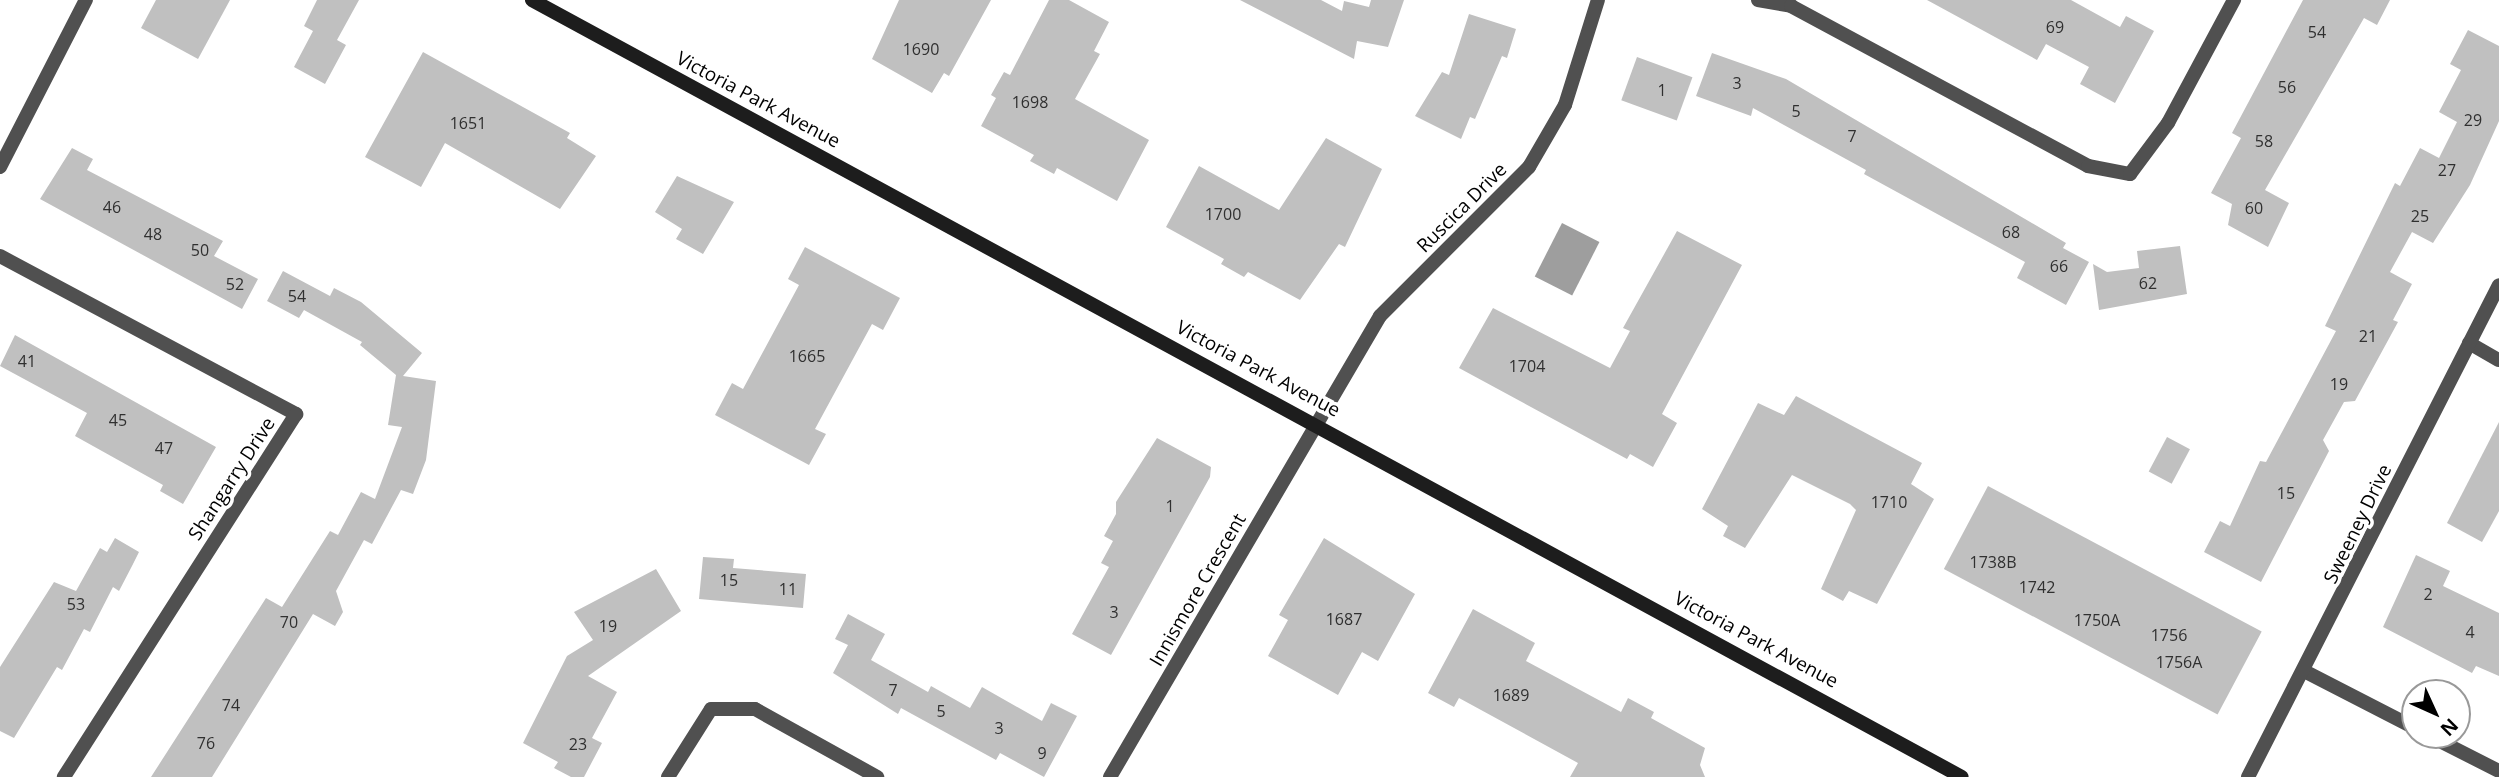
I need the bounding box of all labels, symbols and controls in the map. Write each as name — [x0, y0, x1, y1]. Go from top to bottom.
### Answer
house number: 69 — [2046, 17, 2064, 37]
house number: 54 — [2308, 22, 2326, 42]
house number: 1690 — [903, 39, 939, 59]
street label: Victoria Park Avenue — [672, 47, 844, 153]
house number: 3 — [1732, 73, 1742, 93]
house number: 56 — [2278, 77, 2296, 97]
house number: 1 — [1657, 80, 1667, 100]
house number: 1698 — [1012, 92, 1048, 112]
house number: 5 — [1791, 101, 1801, 121]
house number: 29 — [2464, 110, 2482, 130]
house number: 1651 — [450, 113, 486, 133]
house number: 7 — [1847, 126, 1857, 146]
house number: 58 — [2255, 131, 2273, 151]
street label: Ruscica Drive — [1412, 158, 1512, 258]
house number: 27 — [2438, 160, 2456, 180]
house number: 46 — [103, 197, 121, 217]
house number: 60 — [2245, 198, 2263, 218]
house number: 1700 — [1205, 204, 1241, 224]
house number: 25 — [2411, 206, 2429, 226]
house number: 68 — [2002, 222, 2020, 242]
house number: 48 — [144, 224, 162, 244]
house number: 50 — [191, 240, 209, 260]
house number: 66 — [2050, 256, 2068, 276]
house number: 62 — [2139, 273, 2157, 293]
house number: 52 — [226, 274, 244, 294]
house number: 54 — [288, 286, 306, 306]
street label: Victoria Park Avenue — [1172, 316, 1344, 422]
house number: 21 — [2359, 326, 2377, 346]
house number: 1665 — [789, 346, 825, 366]
house number: 41 — [18, 351, 36, 371]
house number: 1704 — [1509, 356, 1545, 376]
house number: 19 — [2330, 374, 2348, 394]
house number: 45 — [109, 410, 127, 430]
street label: Shangarry Drive — [184, 413, 280, 545]
house number: 47 — [155, 438, 173, 458]
street label: Sweeney Drive — [2319, 461, 2397, 587]
house number: 15 — [2277, 483, 2295, 503]
house number: 1710 — [1871, 492, 1907, 512]
house number: 1 — [1165, 496, 1175, 516]
street label: Innismore Crescent — [1145, 510, 1251, 670]
house number: 1738B — [1970, 552, 2016, 572]
house number: 15 — [720, 570, 738, 590]
house number: 1742 — [2019, 577, 2055, 597]
house number: 11 — [779, 579, 797, 599]
house number: 2 — [2423, 584, 2433, 604]
street label: Victoria Park Avenue — [1670, 587, 1842, 693]
house number: 53 — [67, 594, 85, 614]
house number: 3 — [1109, 602, 1119, 622]
house number: 1687 — [1326, 609, 1362, 629]
house number: 1750A — [2074, 610, 2120, 630]
house number: 70 — [280, 612, 298, 632]
house number: 19 — [599, 616, 617, 636]
house number: 4 — [2465, 622, 2475, 642]
house number: 1756 — [2151, 625, 2187, 645]
house number: 1756A — [2156, 652, 2202, 672]
north arrow — [2401, 679, 2471, 749]
house number: 7 — [888, 680, 898, 700]
house number: 1689 — [1493, 685, 1529, 705]
house number: 74 — [222, 695, 240, 715]
house number: 5 — [936, 701, 946, 721]
text: N — [2435, 713, 2464, 742]
house number: 3 — [994, 718, 1004, 738]
house number: 76 — [197, 733, 215, 753]
house number: 23 — [569, 734, 587, 754]
house number: 9 — [1037, 743, 1047, 763]

